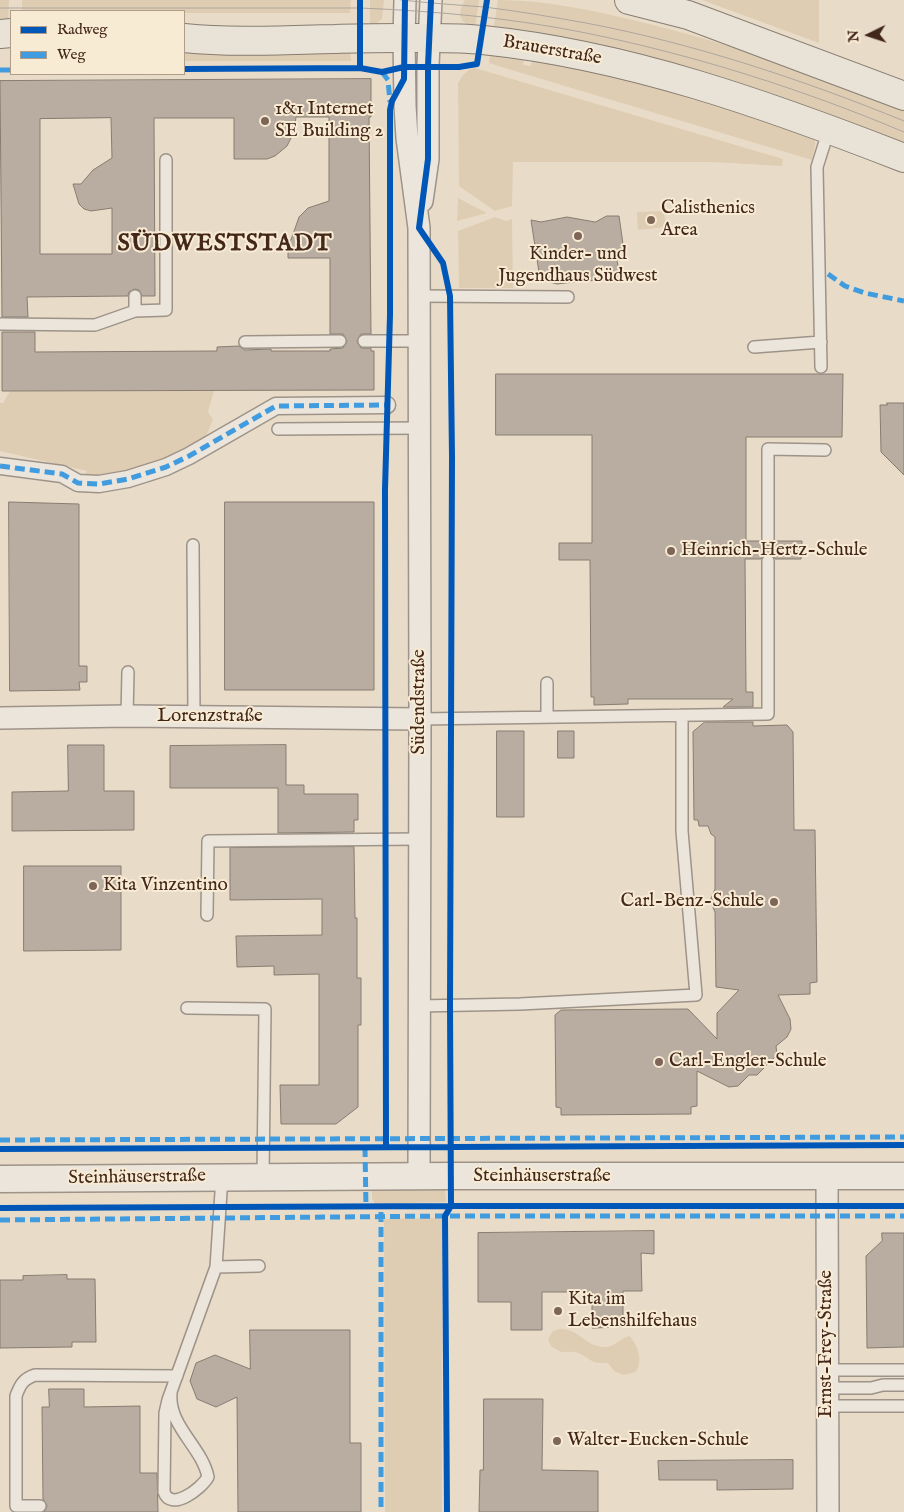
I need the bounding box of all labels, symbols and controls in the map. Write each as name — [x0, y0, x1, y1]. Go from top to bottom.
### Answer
legend — [10, 10, 185, 75]
north arrow — [844, 10, 894, 60]
text: Radweg — [57, 20, 108, 39]
text: N — [845, 29, 863, 43]
street label: Brauerstraße — [501, 31, 603, 71]
text: Weg — [57, 45, 86, 64]
place label: 1&1 Internet SE Building 2 — [275, 99, 383, 143]
marker: 1&1 Internet SE Building 2 — [259, 115, 271, 127]
place label: Calisthenics Area — [661, 198, 755, 242]
marker: Calisthenics Area — [645, 214, 657, 226]
marker: Kinder- und Jugendhaus Südwest — [572, 230, 584, 242]
district label: SÜDWESTSTADT — [116, 231, 334, 259]
place label: Kinder- und Jugendhaus Südwest — [498, 244, 658, 288]
place label: Heinrich-Hertz-Schule — [681, 540, 868, 562]
marker: Heinrich-Hertz-Schule — [665, 545, 677, 557]
street label: Südendstraße — [409, 649, 431, 755]
street label: Lorenzstraße — [157, 706, 263, 728]
place label: Kita Vinzentino — [103, 875, 228, 897]
marker: Kita Vinzentino — [87, 880, 99, 892]
place label: Carl-Benz-Schule — [621, 891, 764, 913]
marker: Carl-Benz-Schule — [768, 896, 780, 908]
place label: Carl-Engler-Schule — [669, 1051, 827, 1073]
marker: Carl-Engler-Schule — [653, 1056, 665, 1068]
street label: Steinhäuserstraße — [68, 1165, 206, 1191]
street label: Steinhäuserstraße — [473, 1166, 611, 1188]
street label: Ernst-Frey-Straße — [816, 1270, 838, 1418]
place label: Kita im Lebenshilfehaus — [568, 1289, 697, 1333]
marker: Kita im Lebenshilfehaus — [552, 1305, 564, 1317]
place label: Walter-Eucken-Schule — [567, 1430, 749, 1452]
marker: Walter-Eucken-Schule — [551, 1435, 563, 1447]

